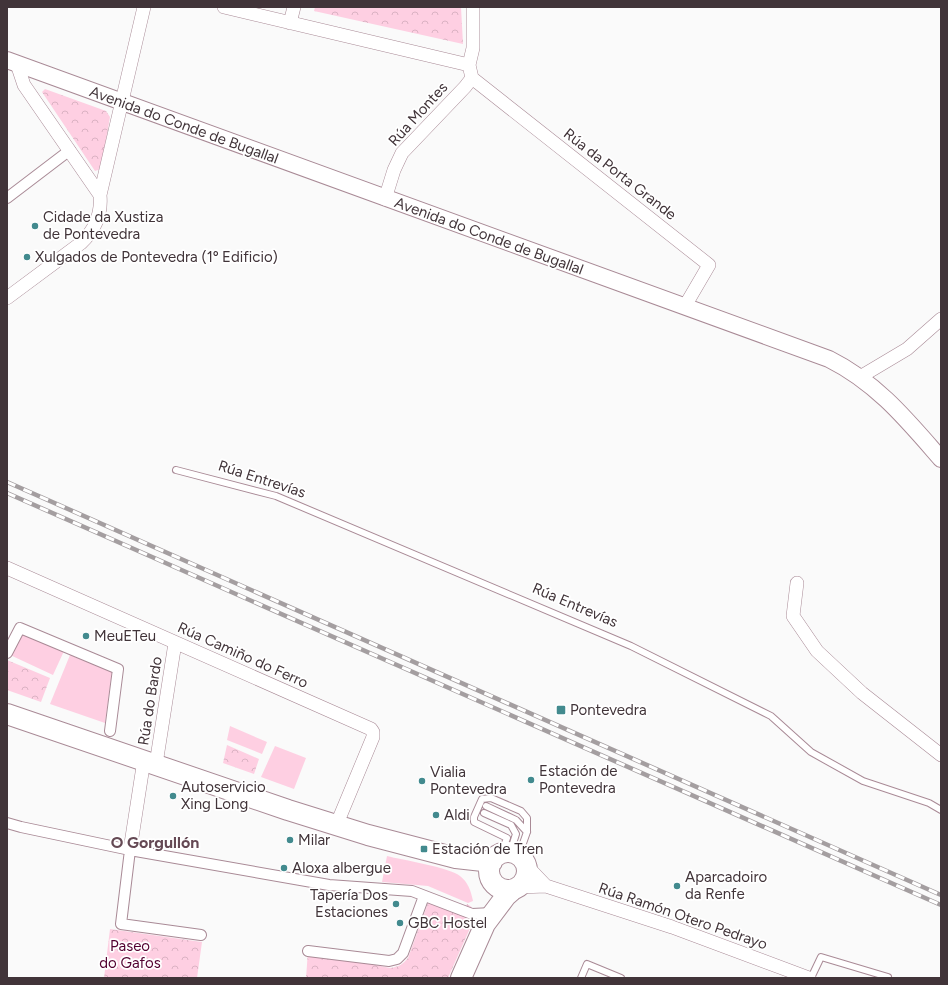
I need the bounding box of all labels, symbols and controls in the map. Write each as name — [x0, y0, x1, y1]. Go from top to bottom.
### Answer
street label: Rúa Montes — [385, 78, 451, 150]
street label: Avenida do Conde de Bugallal — [87, 82, 281, 168]
street label: Rúa da Porta Grande — [560, 124, 680, 224]
street label: Avenida do Conde de Bugallal — [392, 193, 586, 279]
place label: Cidade da Xustiza de Pontevedra — [43, 208, 163, 243]
marker: Cidade da Xustiza de Pontevedra — [30, 221, 40, 231]
place label: Xulgados de Pontevedra (1º Edificio) — [35, 248, 278, 266]
marker: Xulgados de Pontevedra (1º Edificio) — [22, 252, 32, 262]
street label: Rúa Entrevías — [216, 456, 308, 502]
street label: Rúa Entrevías — [530, 579, 620, 631]
street label: Rúa Camiño do Ferro — [175, 618, 311, 692]
place label: MeuETeu — [94, 627, 156, 645]
marker: MeuETeu — [81, 631, 91, 641]
street label: Rúa do Bardo — [134, 655, 166, 747]
place label: Pontevedra — [570, 701, 647, 719]
marker: Pontevedra — [555, 704, 567, 716]
place label: Estación de Pontevedra — [539, 762, 618, 797]
place label: Vialia Pontevedra — [430, 763, 507, 798]
marker: Estación de Pontevedra — [526, 775, 536, 785]
marker: Vialia Pontevedra — [417, 776, 427, 786]
place label: Autoservicio Xing Long — [181, 778, 266, 813]
marker: Autoservicio Xing Long — [168, 791, 178, 801]
place label: Aldi — [444, 806, 470, 824]
marker: Aldi — [431, 810, 441, 820]
place label: Milar — [298, 831, 330, 849]
district label: O Gorgullón — [111, 833, 199, 852]
marker: Milar — [285, 835, 295, 845]
place label: Estación de Tren — [432, 840, 543, 858]
marker: Estación de Tren — [419, 844, 429, 854]
place label: Aloxa albergue — [292, 859, 391, 877]
marker: Aloxa albergue — [279, 863, 289, 873]
place label: Aparcadoiro da Renfe — [685, 868, 768, 903]
street label: Rúa Ramón Otero Pedrayo — [596, 879, 770, 953]
marker: Aparcadoiro da Renfe — [672, 881, 682, 891]
place label: Tapería Dos Estaciones — [310, 886, 388, 921]
marker: Tapería Dos Estaciones — [391, 899, 401, 909]
place label: GBC Hostel — [408, 914, 487, 932]
marker: GBC Hostel — [395, 918, 405, 928]
park label: Paseo do Gafos — [99, 937, 161, 972]

